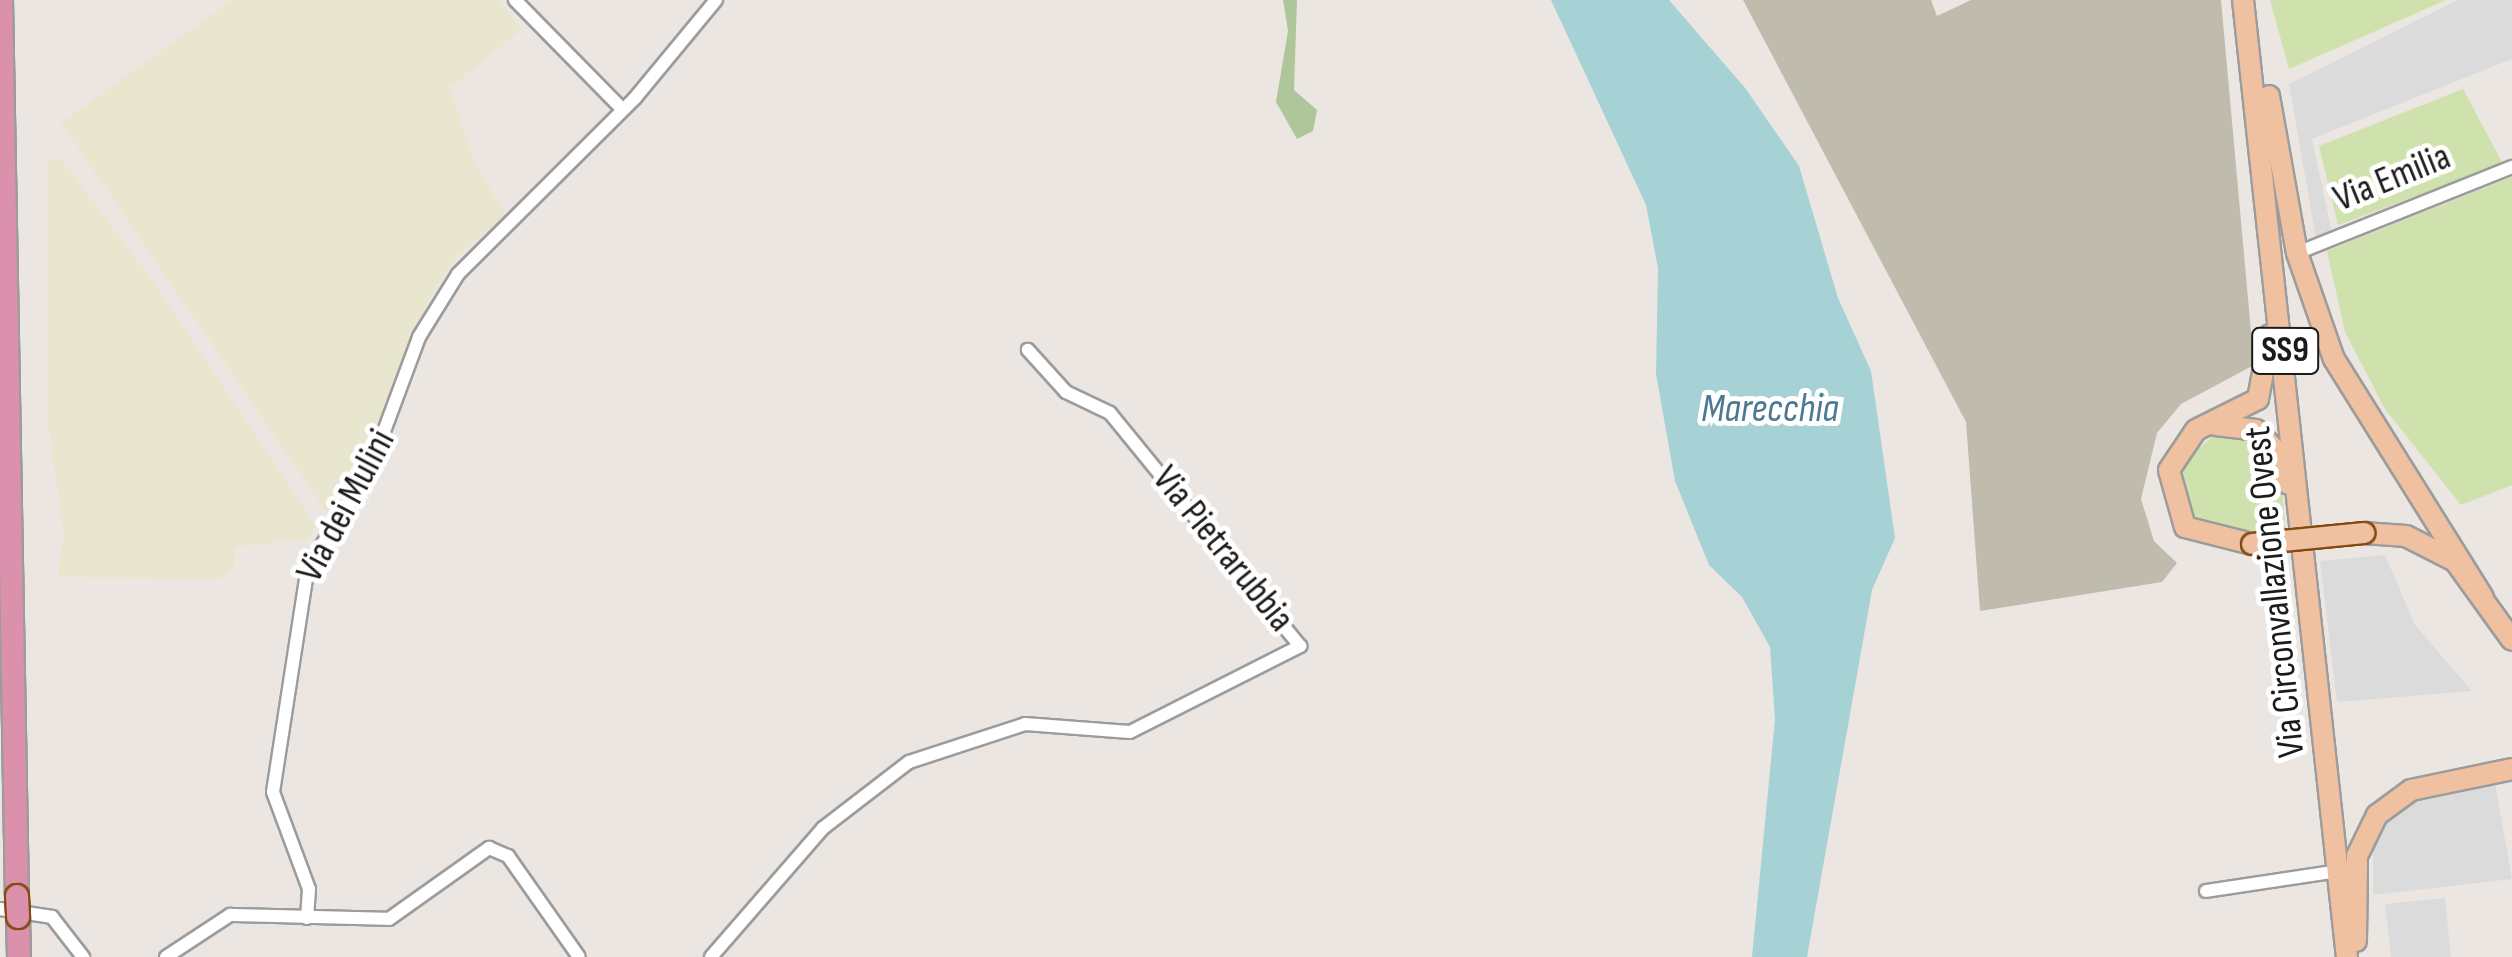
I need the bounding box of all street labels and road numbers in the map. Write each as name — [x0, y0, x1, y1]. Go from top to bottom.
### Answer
street label: Via Emilia — [2327, 134, 2457, 222]
road number: SS9 — [2250, 321, 2320, 381]
street label: Via dei Mulini — [287, 422, 405, 590]
street label: Via Circonvallazione Ovest — [2235, 424, 2315, 760]
street label: Via Pietrarubbia — [1142, 457, 1304, 641]

